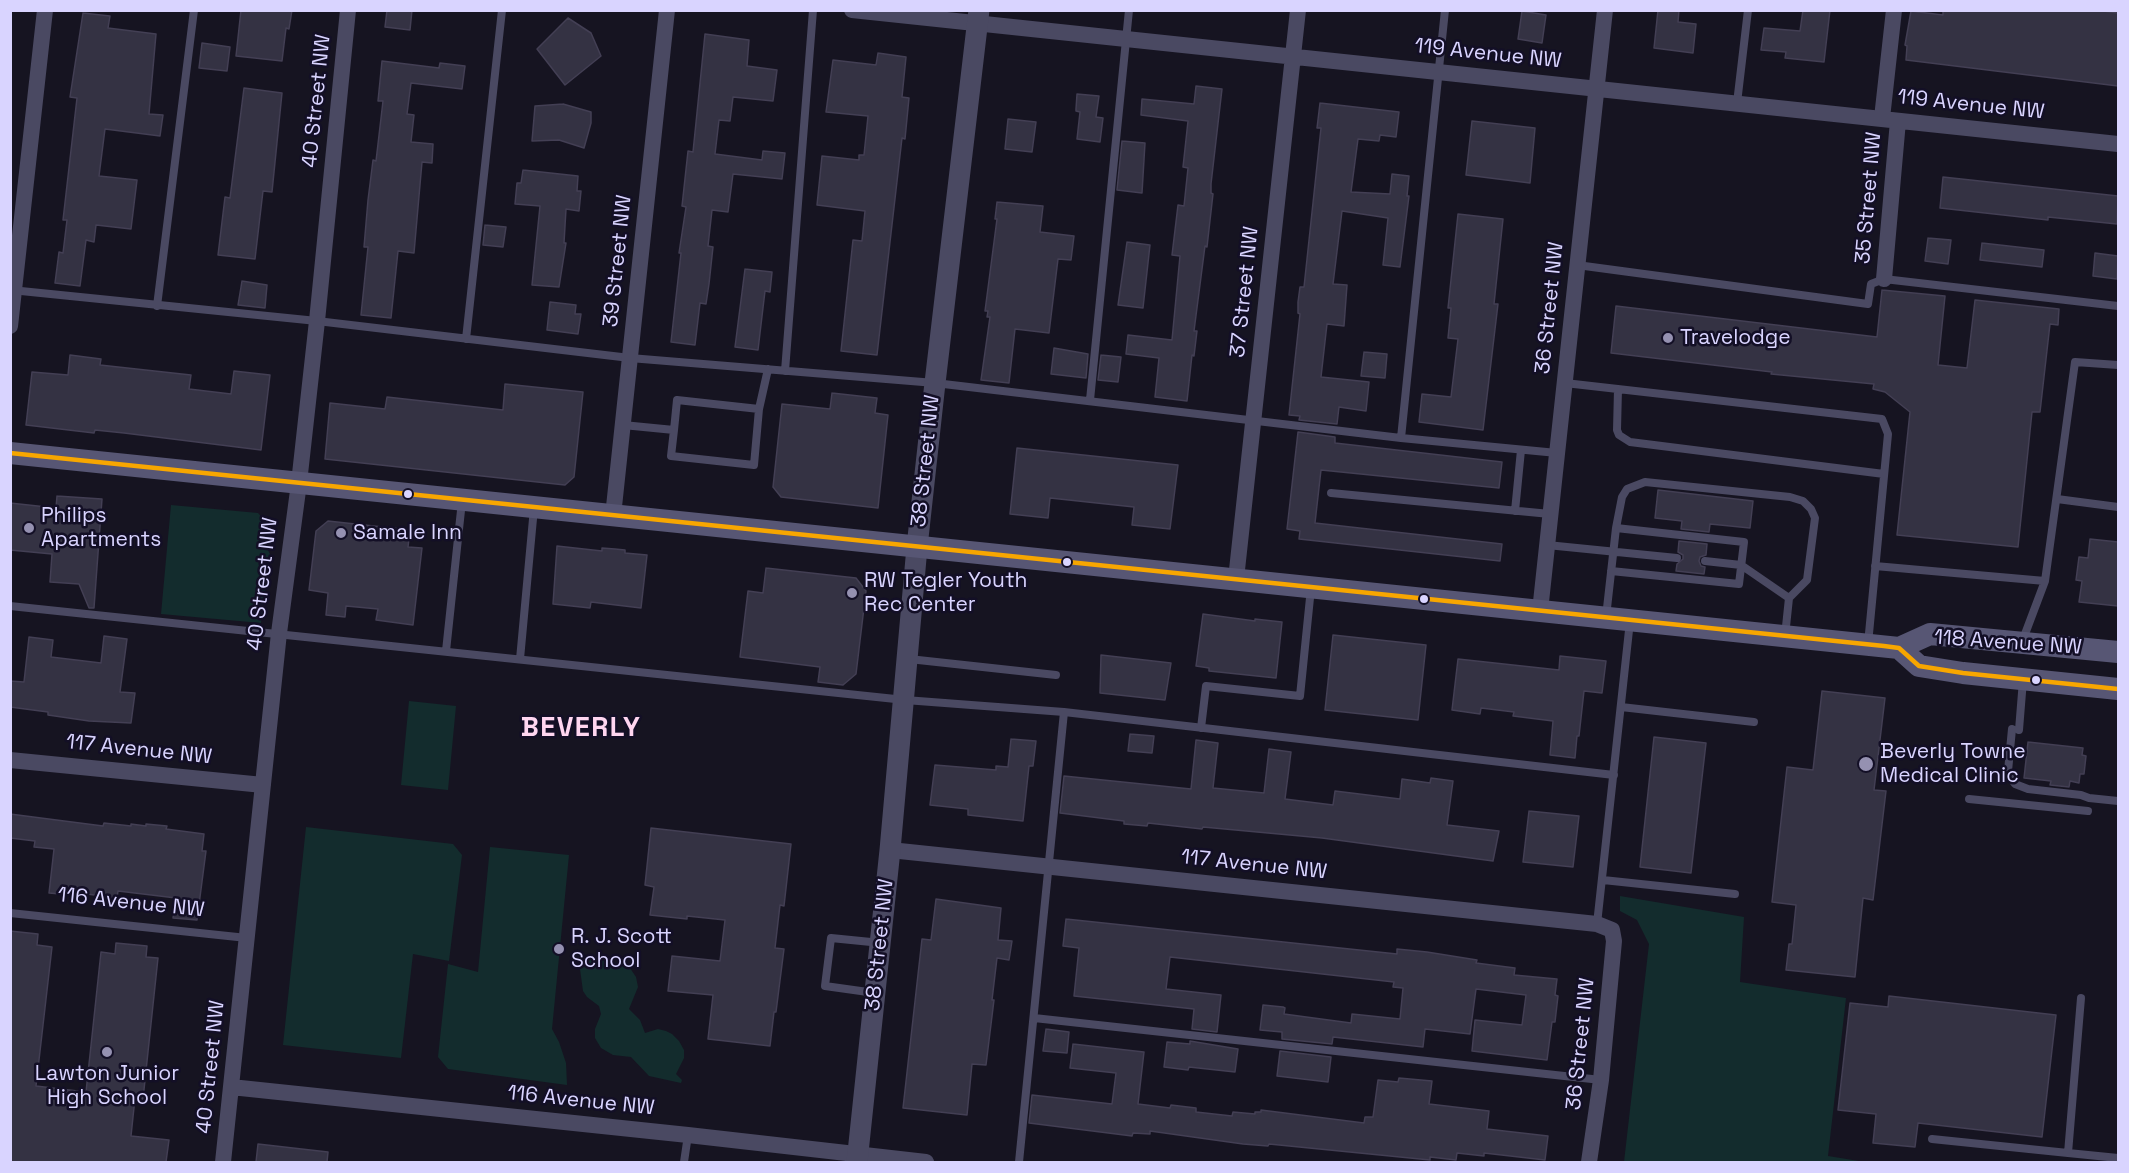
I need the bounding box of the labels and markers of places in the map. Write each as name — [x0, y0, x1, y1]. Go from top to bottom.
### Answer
place label: Travelodge — [1680, 325, 1791, 351]
marker: Travelodge — [1661, 331, 1675, 345]
unlabelled marker — [402, 488, 414, 500]
place label: Philips Apartments — [41, 503, 161, 553]
place label: Samale Inn — [353, 520, 462, 546]
marker: Philips Apartments — [22, 521, 36, 535]
marker: Samale Inn — [334, 526, 348, 540]
unlabelled marker — [1061, 556, 1073, 568]
place label: RW Tegler Youth Rec Center — [864, 568, 1027, 618]
marker: RW Tegler Youth Rec Center — [845, 586, 859, 600]
unlabelled marker — [1418, 593, 1430, 605]
unlabelled marker — [2030, 674, 2042, 686]
place label: Beverly Towne Medical Clinic — [1880, 739, 2026, 789]
marker: Beverly Towne Medical Clinic — [1857, 755, 1875, 773]
place label: R. J. Scott School — [571, 924, 672, 974]
marker: R. J. Scott School — [552, 942, 566, 956]
marker: Lawton Junior High School — [100, 1045, 114, 1059]
place label: Lawton Junior High School — [35, 1061, 179, 1111]

